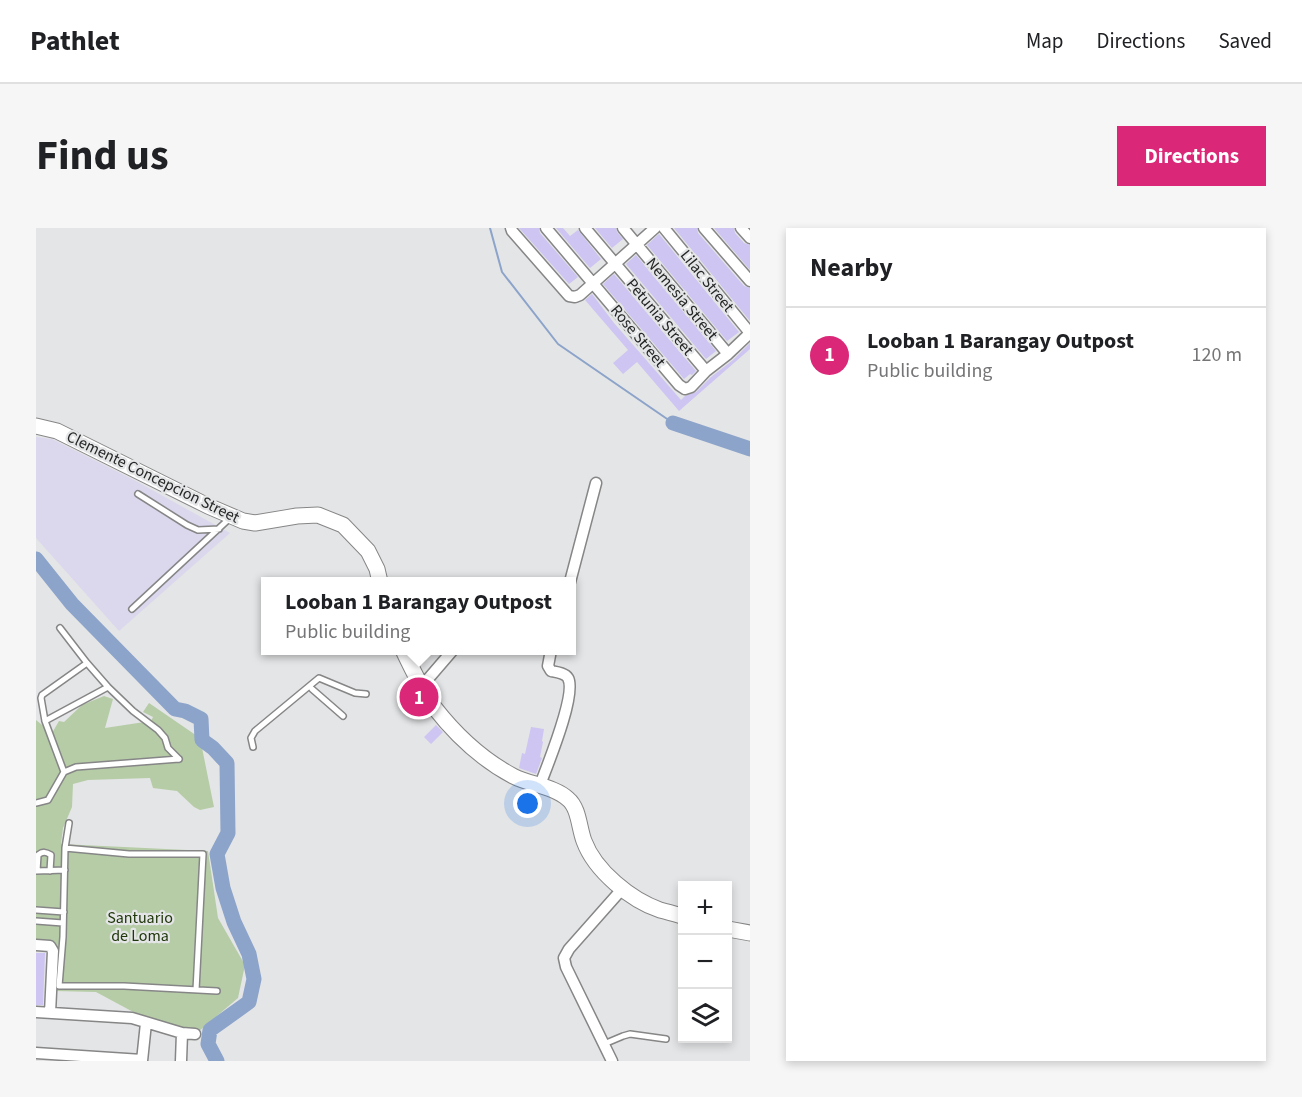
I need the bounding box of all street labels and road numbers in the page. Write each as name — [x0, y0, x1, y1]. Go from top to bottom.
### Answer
street label: Lilac Street — [675, 245, 739, 317]
street label: Nemesia Street — [641, 253, 723, 345]
street label: Petunia Street — [621, 274, 699, 361]
street label: Rose Street — [605, 300, 671, 372]
street label: Clemente Concepcion Street — [63, 426, 244, 529]

